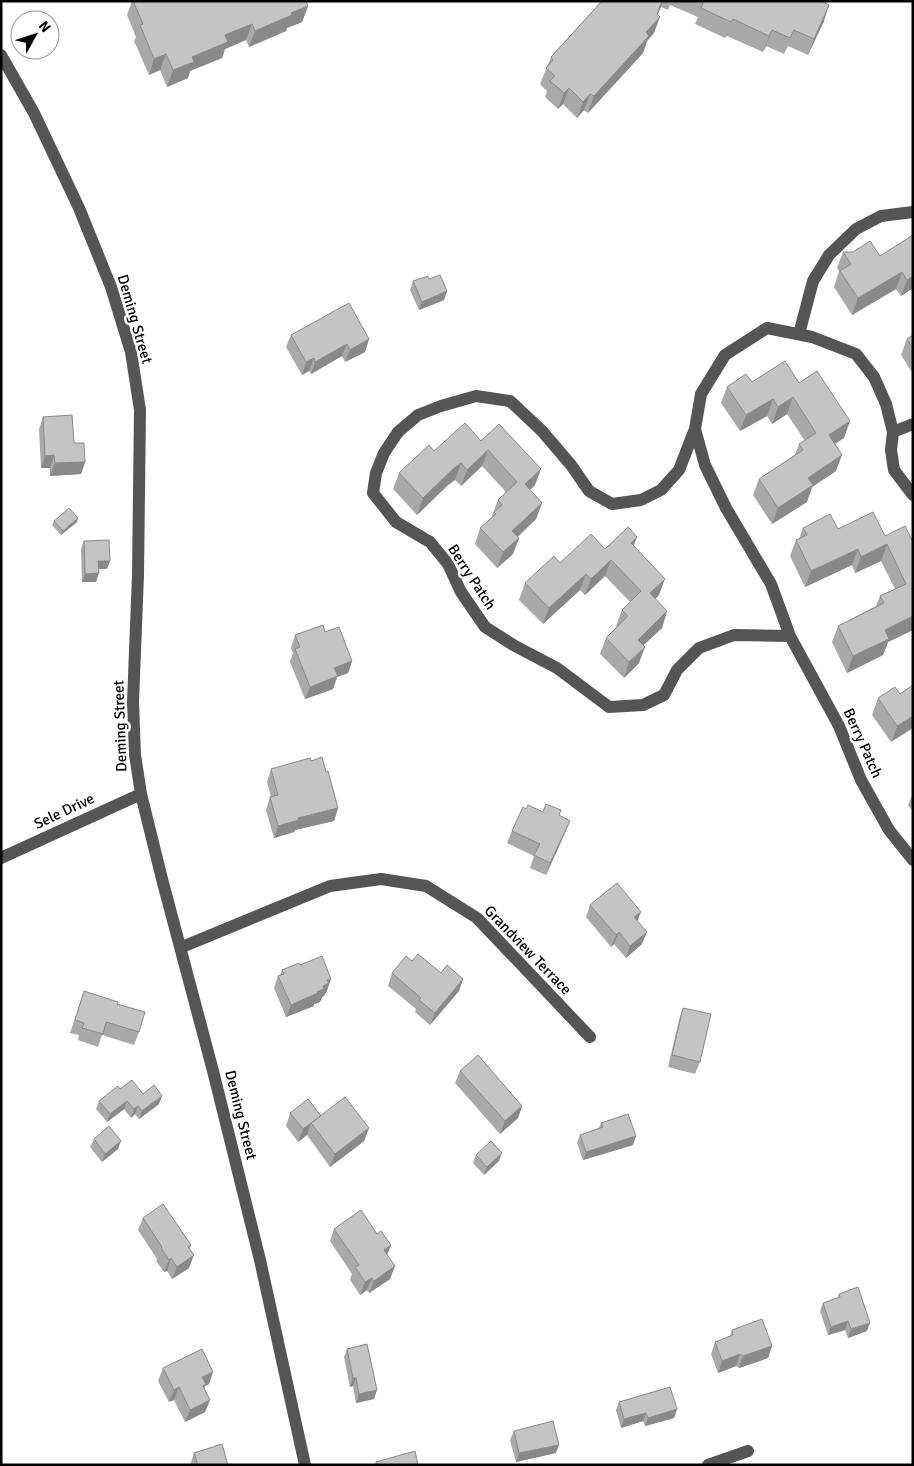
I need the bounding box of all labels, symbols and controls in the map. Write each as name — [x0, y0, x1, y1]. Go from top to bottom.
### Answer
north arrow — [10, 10, 60, 60]
text: N — [35, 18, 54, 36]
street label: Deming Street — [114, 272, 156, 366]
street label: Berry Patch — [444, 541, 500, 613]
street label: Deming Street — [109, 680, 131, 772]
street label: Berry Patch — [840, 705, 886, 781]
street label: Sele Drive — [31, 789, 97, 833]
street label: Grandview Terrace — [481, 901, 575, 999]
street label: Deming Street — [221, 1068, 261, 1162]

